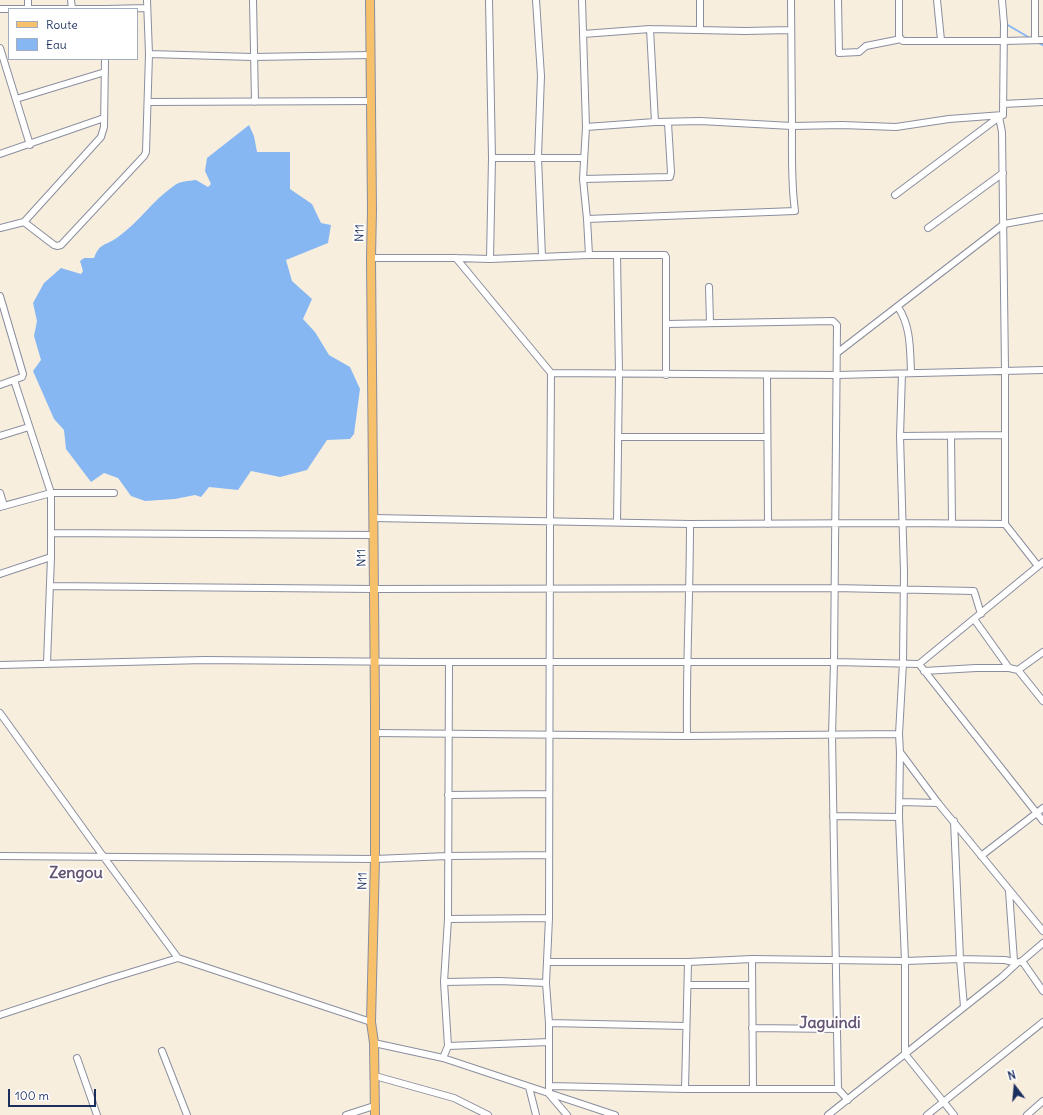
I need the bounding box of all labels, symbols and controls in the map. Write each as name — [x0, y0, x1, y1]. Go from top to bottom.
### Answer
legend — [8, 8, 138, 60]
text: Route — [46, 17, 78, 32]
text: Eau — [46, 37, 67, 52]
street label: N11 — [353, 224, 367, 242]
street label: N11 — [355, 549, 369, 567]
district label: Zengou — [49, 863, 103, 883]
street label: N11 — [356, 872, 370, 890]
district label: Jaguindi — [799, 1013, 861, 1033]
north arrow — [995, 1067, 1035, 1107]
text: N — [1006, 1068, 1017, 1083]
scale bar — [10, 1081, 98, 1107]
text: 100 m — [15, 1088, 49, 1103]

